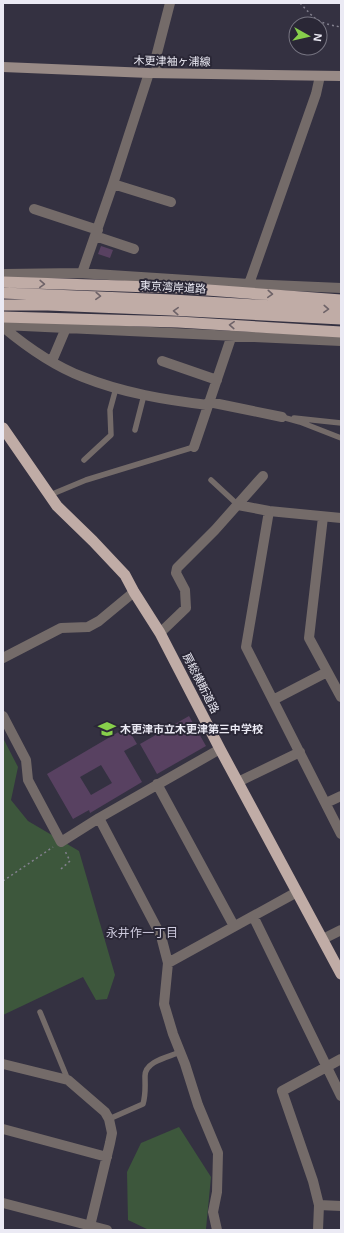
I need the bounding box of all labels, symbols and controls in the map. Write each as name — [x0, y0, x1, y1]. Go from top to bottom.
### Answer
north arrow — [288, 16, 328, 56]
text: N — [311, 33, 324, 42]
street label: 木更津袖ヶ浦線 — [133, 54, 211, 68]
one-way arrow — [39, 279, 45, 288]
street label: 東京湾岸道路 — [140, 279, 206, 295]
one-way arrow — [267, 290, 273, 299]
one-way arrow — [95, 292, 101, 300]
one-way arrow — [323, 304, 329, 313]
one-way arrow — [173, 306, 179, 315]
one-way arrow — [229, 321, 235, 330]
street label: 房総横断道路 — [181, 651, 221, 715]
school or university icon: 木更津市立木更津第三中学校 — [97, 719, 117, 739]
place label: 木更津市立木更津第三中学校 — [120, 723, 263, 735]
district label: 永井作一丁目 — [106, 926, 178, 940]

